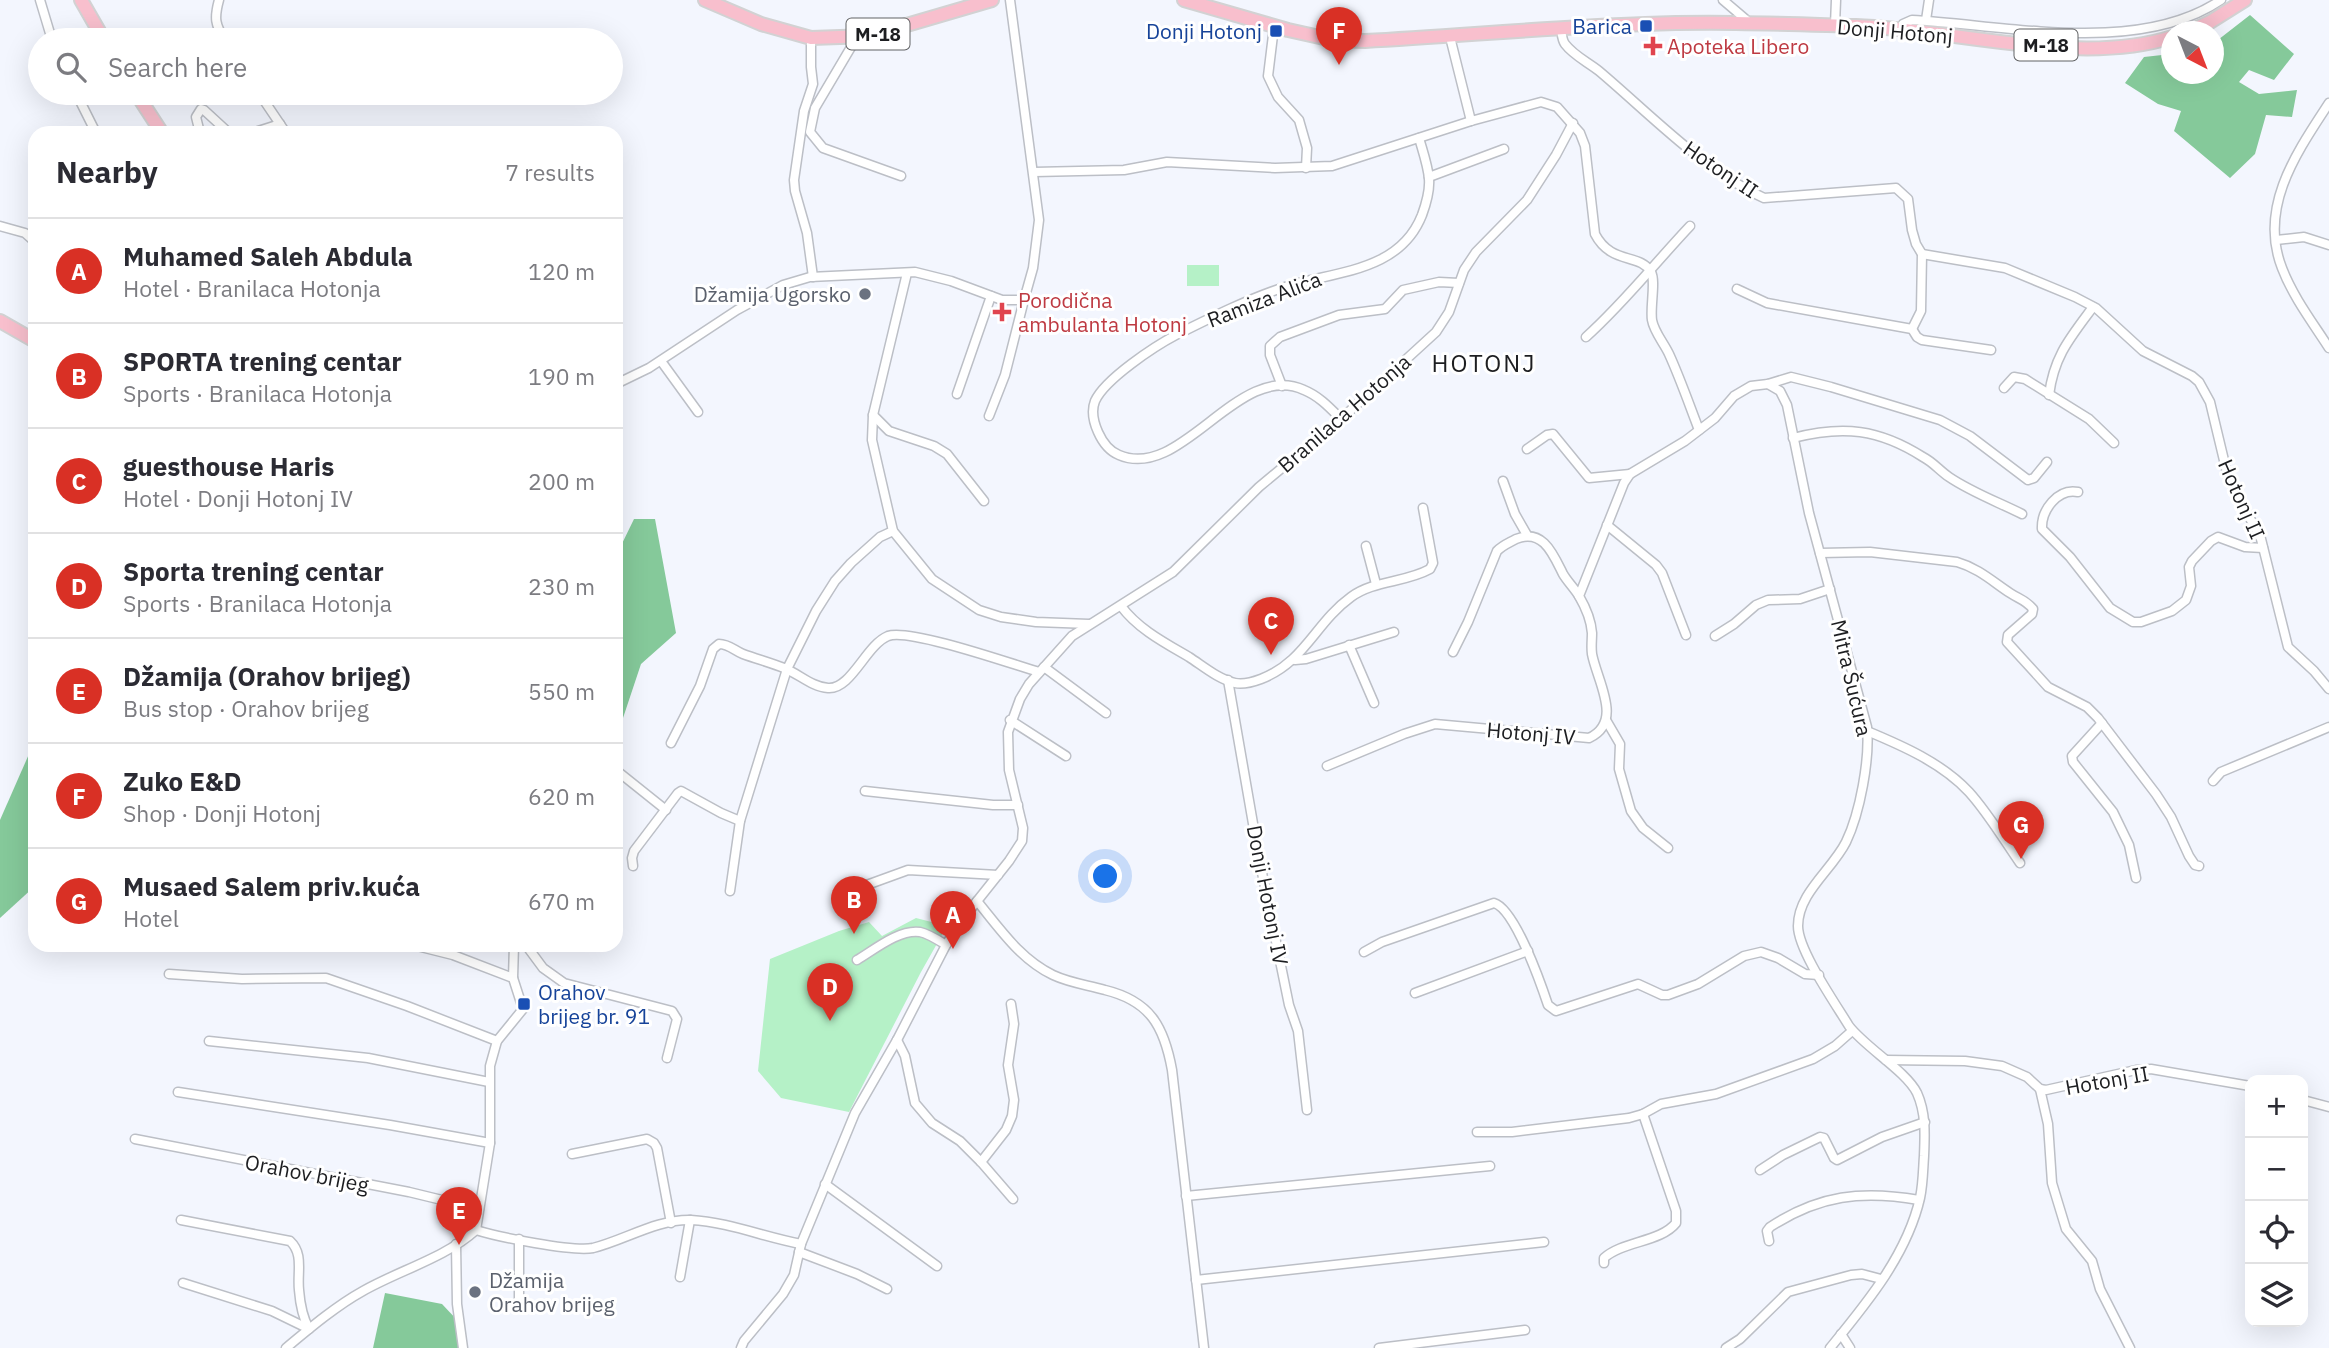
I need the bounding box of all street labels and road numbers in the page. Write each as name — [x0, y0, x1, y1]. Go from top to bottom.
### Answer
street label: Donji Hotonj — [1836, 12, 1954, 50]
road number: M-18 — [846, 18, 910, 50]
road number: M-18 — [2014, 30, 2078, 60]
street label: Hotonj II — [1678, 134, 1764, 204]
street label: Ramiza Alića — [1203, 264, 1325, 334]
street label: Branilaca Hotonja — [1272, 348, 1416, 478]
street label: Hotonj II — [2212, 455, 2272, 543]
street label: Mitra Šućura — [1825, 617, 1879, 739]
street label: Hotonj IV — [1485, 715, 1577, 751]
street label: Donji Hotonj IV — [1241, 823, 1295, 968]
street label: Hotonj II — [2063, 1059, 2151, 1101]
street label: Orahov brijeg — [243, 1147, 371, 1199]

